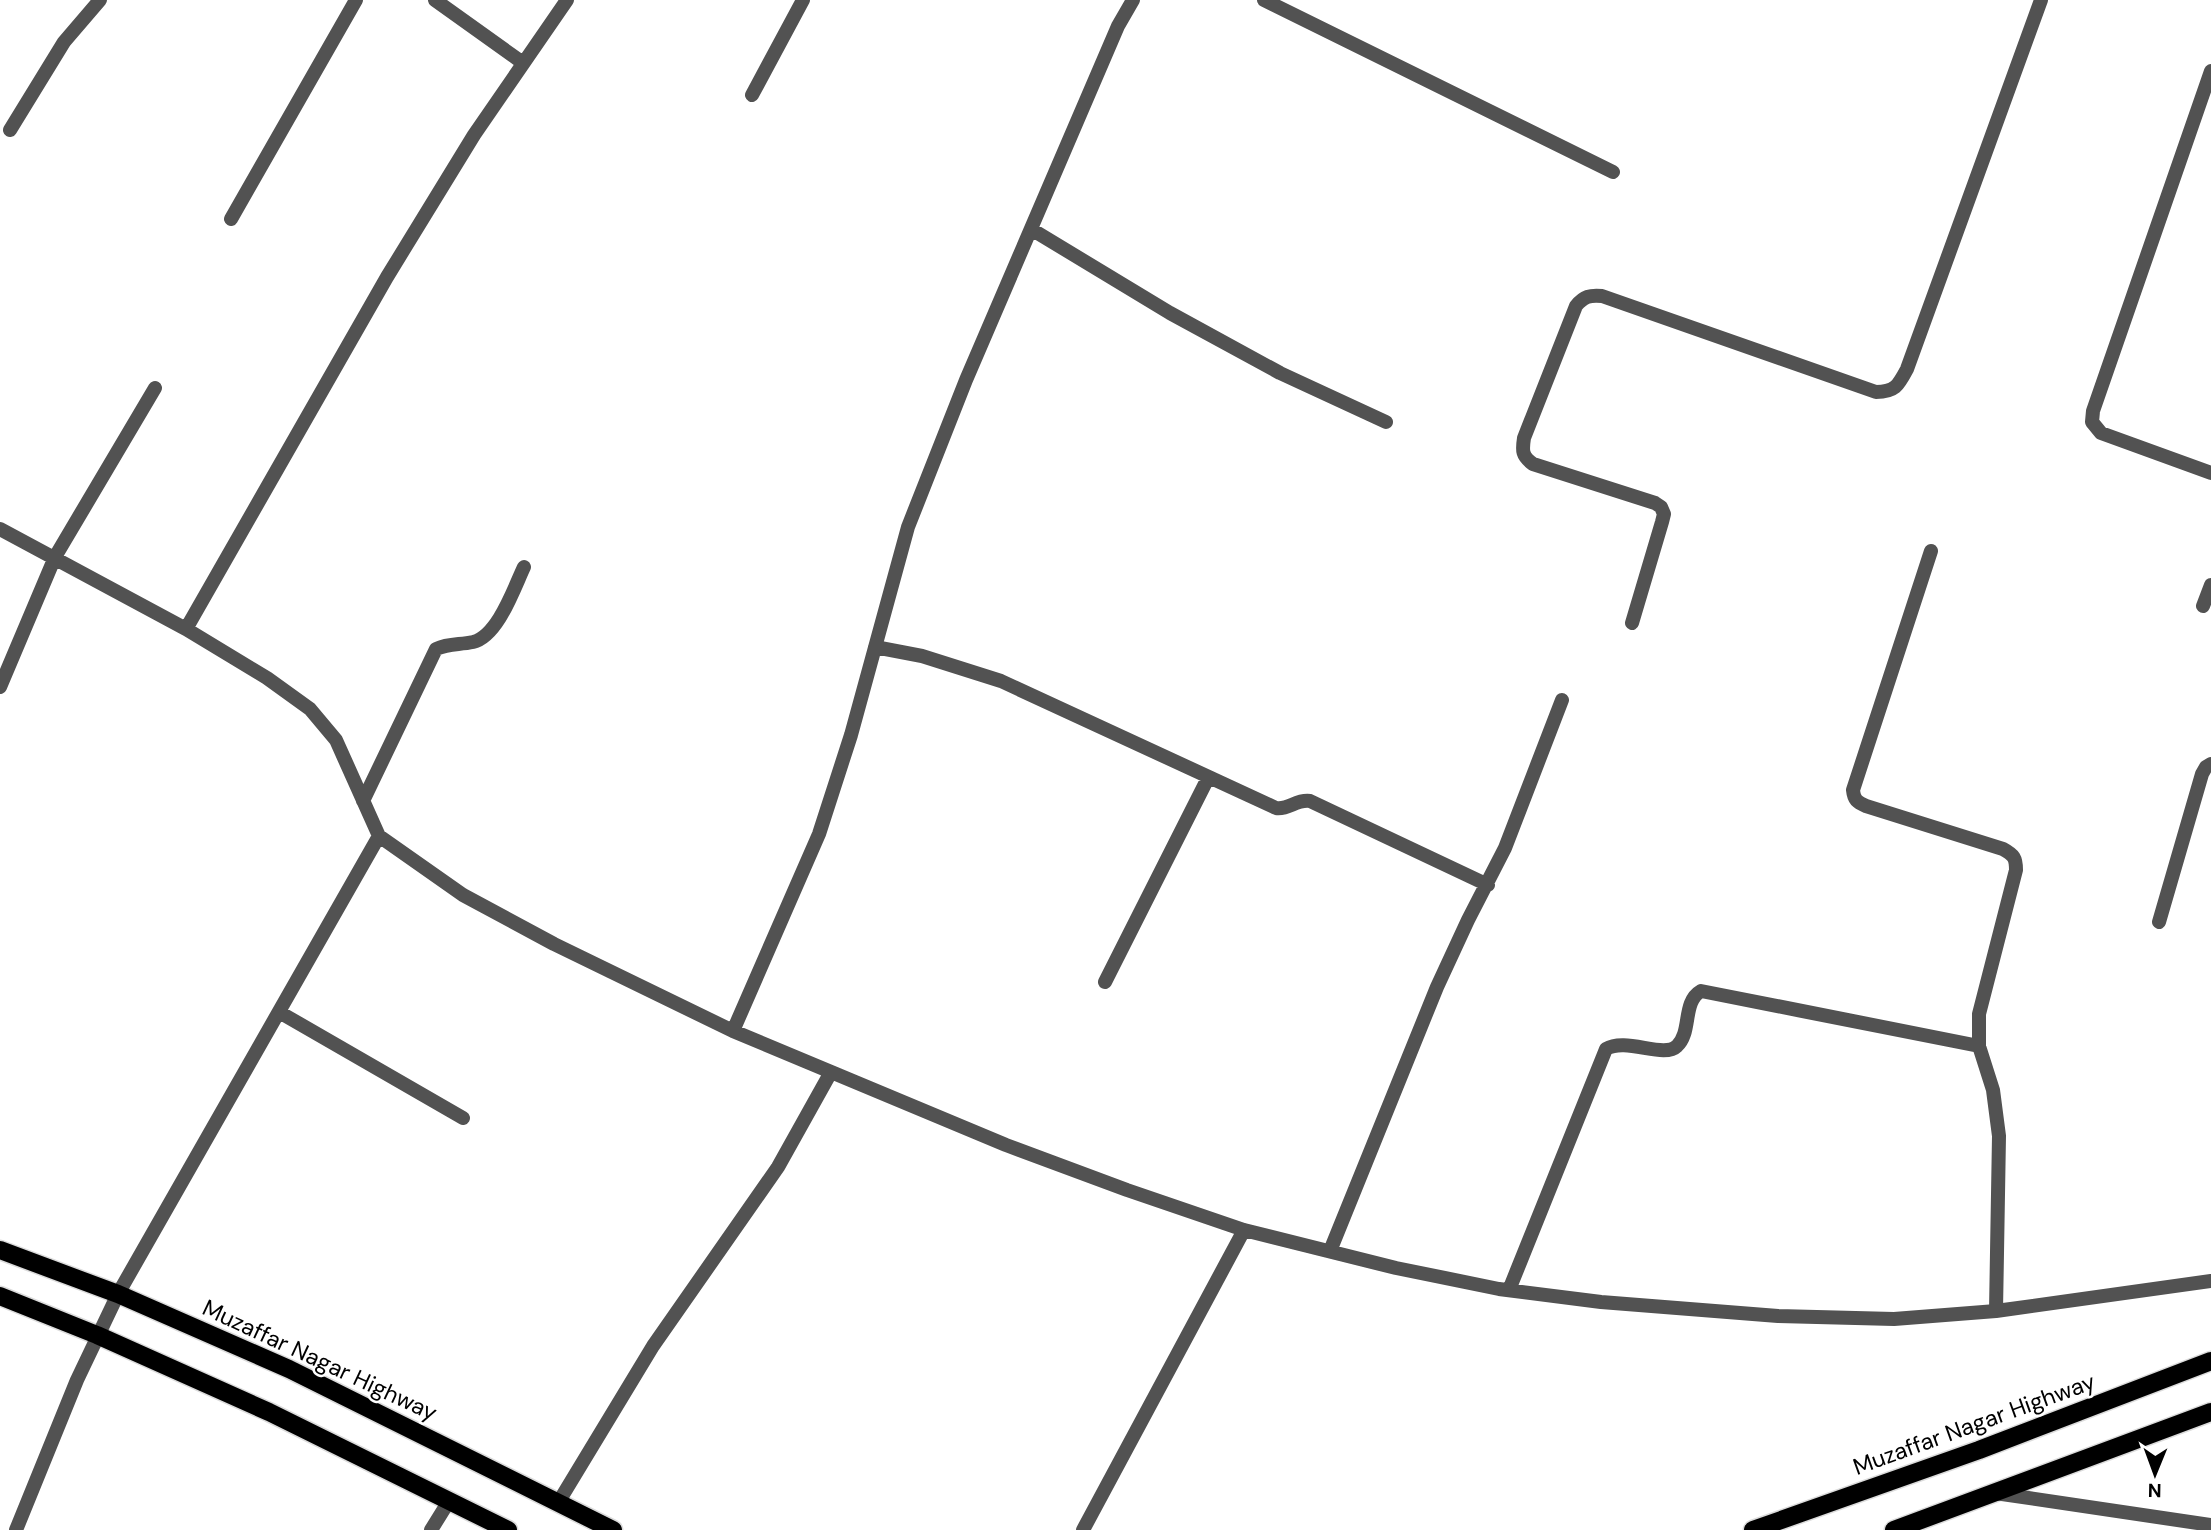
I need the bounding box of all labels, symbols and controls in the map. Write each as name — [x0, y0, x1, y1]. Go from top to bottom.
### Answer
street label: Muzaffar Nagar Highway — [198, 1292, 442, 1428]
street label: Muzaffar Nagar Highway — [1849, 1366, 2099, 1482]
north arrow — [2120, 1439, 2190, 1509]
text: N — [2148, 1478, 2162, 1503]

